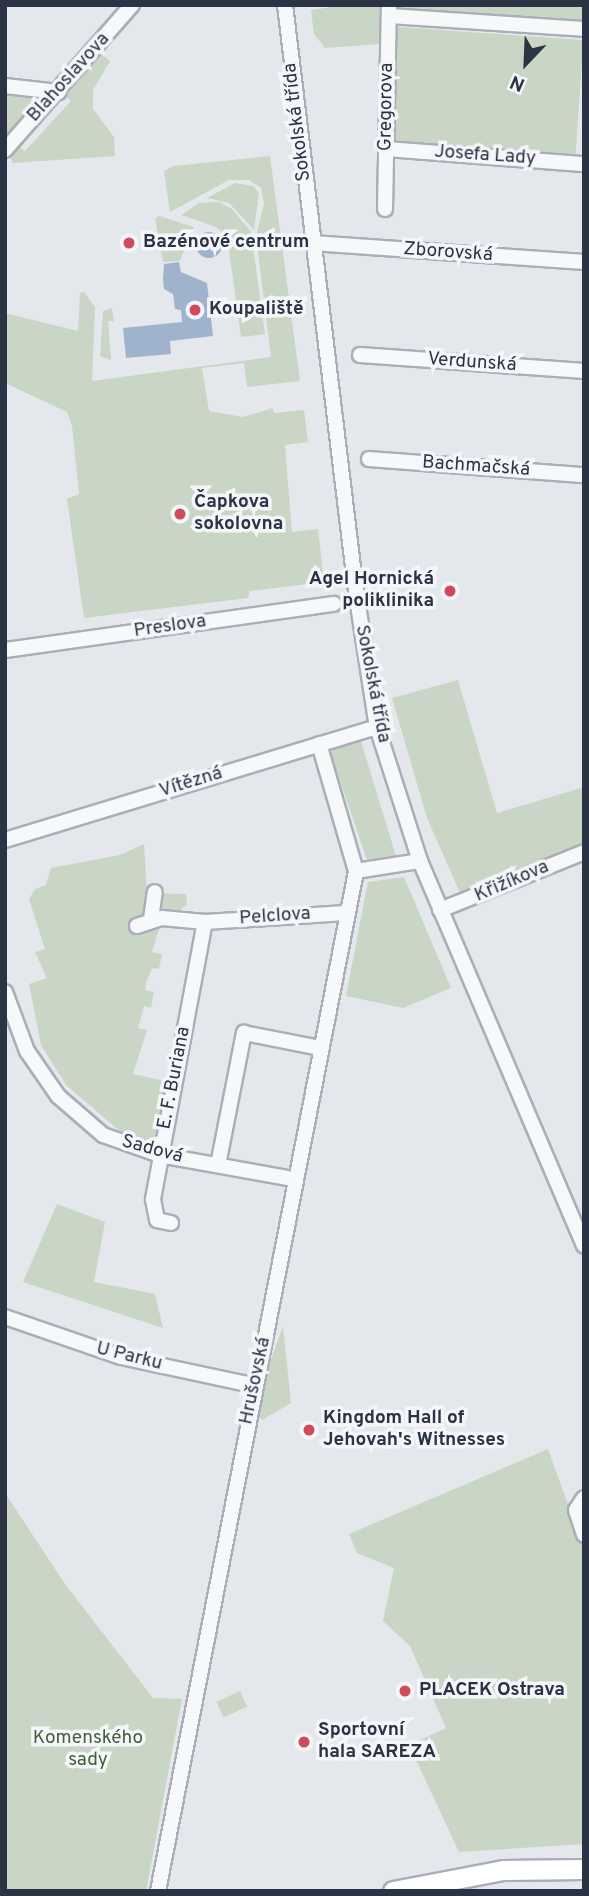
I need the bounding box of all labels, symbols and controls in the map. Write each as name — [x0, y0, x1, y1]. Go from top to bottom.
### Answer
north arrow — [491, 28, 561, 98]
street label: Blahoslavova — [23, 29, 115, 127]
street label: Sokolská třída — [279, 61, 317, 183]
street label: Gregorova — [375, 63, 399, 151]
text: N — [507, 69, 529, 96]
street label: Josefa Lady — [433, 141, 537, 171]
place label: Bazénové centrum — [143, 232, 310, 254]
marker: Bazénové centrum — [121, 235, 137, 251]
street label: Zborovská — [403, 239, 493, 267]
place label: Koupaliště — [209, 299, 304, 321]
marker: Koupaliště — [187, 302, 203, 318]
street label: Verdunská — [427, 349, 517, 377]
street label: Bachmačská — [421, 452, 531, 482]
place label: Čapkova sokolovna — [194, 492, 283, 536]
marker: Čapkova sokolovna — [172, 506, 188, 522]
place label: Agel Hornická poliklinika — [309, 569, 434, 613]
marker: Agel Hornická poliklinika — [440, 581, 460, 601]
street label: Preslova — [132, 611, 208, 643]
street label: Sokolská třída — [349, 623, 395, 745]
street label: Vítězná — [157, 763, 225, 803]
street label: Křižíkova — [471, 856, 553, 908]
street label: Pelclova — [239, 903, 311, 931]
street label: E. F. Buriana — [154, 1025, 196, 1131]
street label: Sadová — [119, 1131, 185, 1169]
street label: Hrušovská — [236, 1335, 276, 1427]
street label: U Parku — [94, 1338, 164, 1376]
place label: Kingdom Hall of Jehovah's Witnesses — [323, 1408, 505, 1452]
marker: Kingdom Hall of Jehovah's Witnesses — [301, 1422, 317, 1438]
place label: PLACEK Ostrava — [419, 1680, 565, 1702]
marker: PLACEK Ostrava — [397, 1683, 413, 1699]
place label: Sportovní hala SAREZA — [318, 1720, 436, 1764]
park label: Komenského sady — [33, 1728, 143, 1772]
marker: Sportovní hala SAREZA — [296, 1734, 312, 1750]

